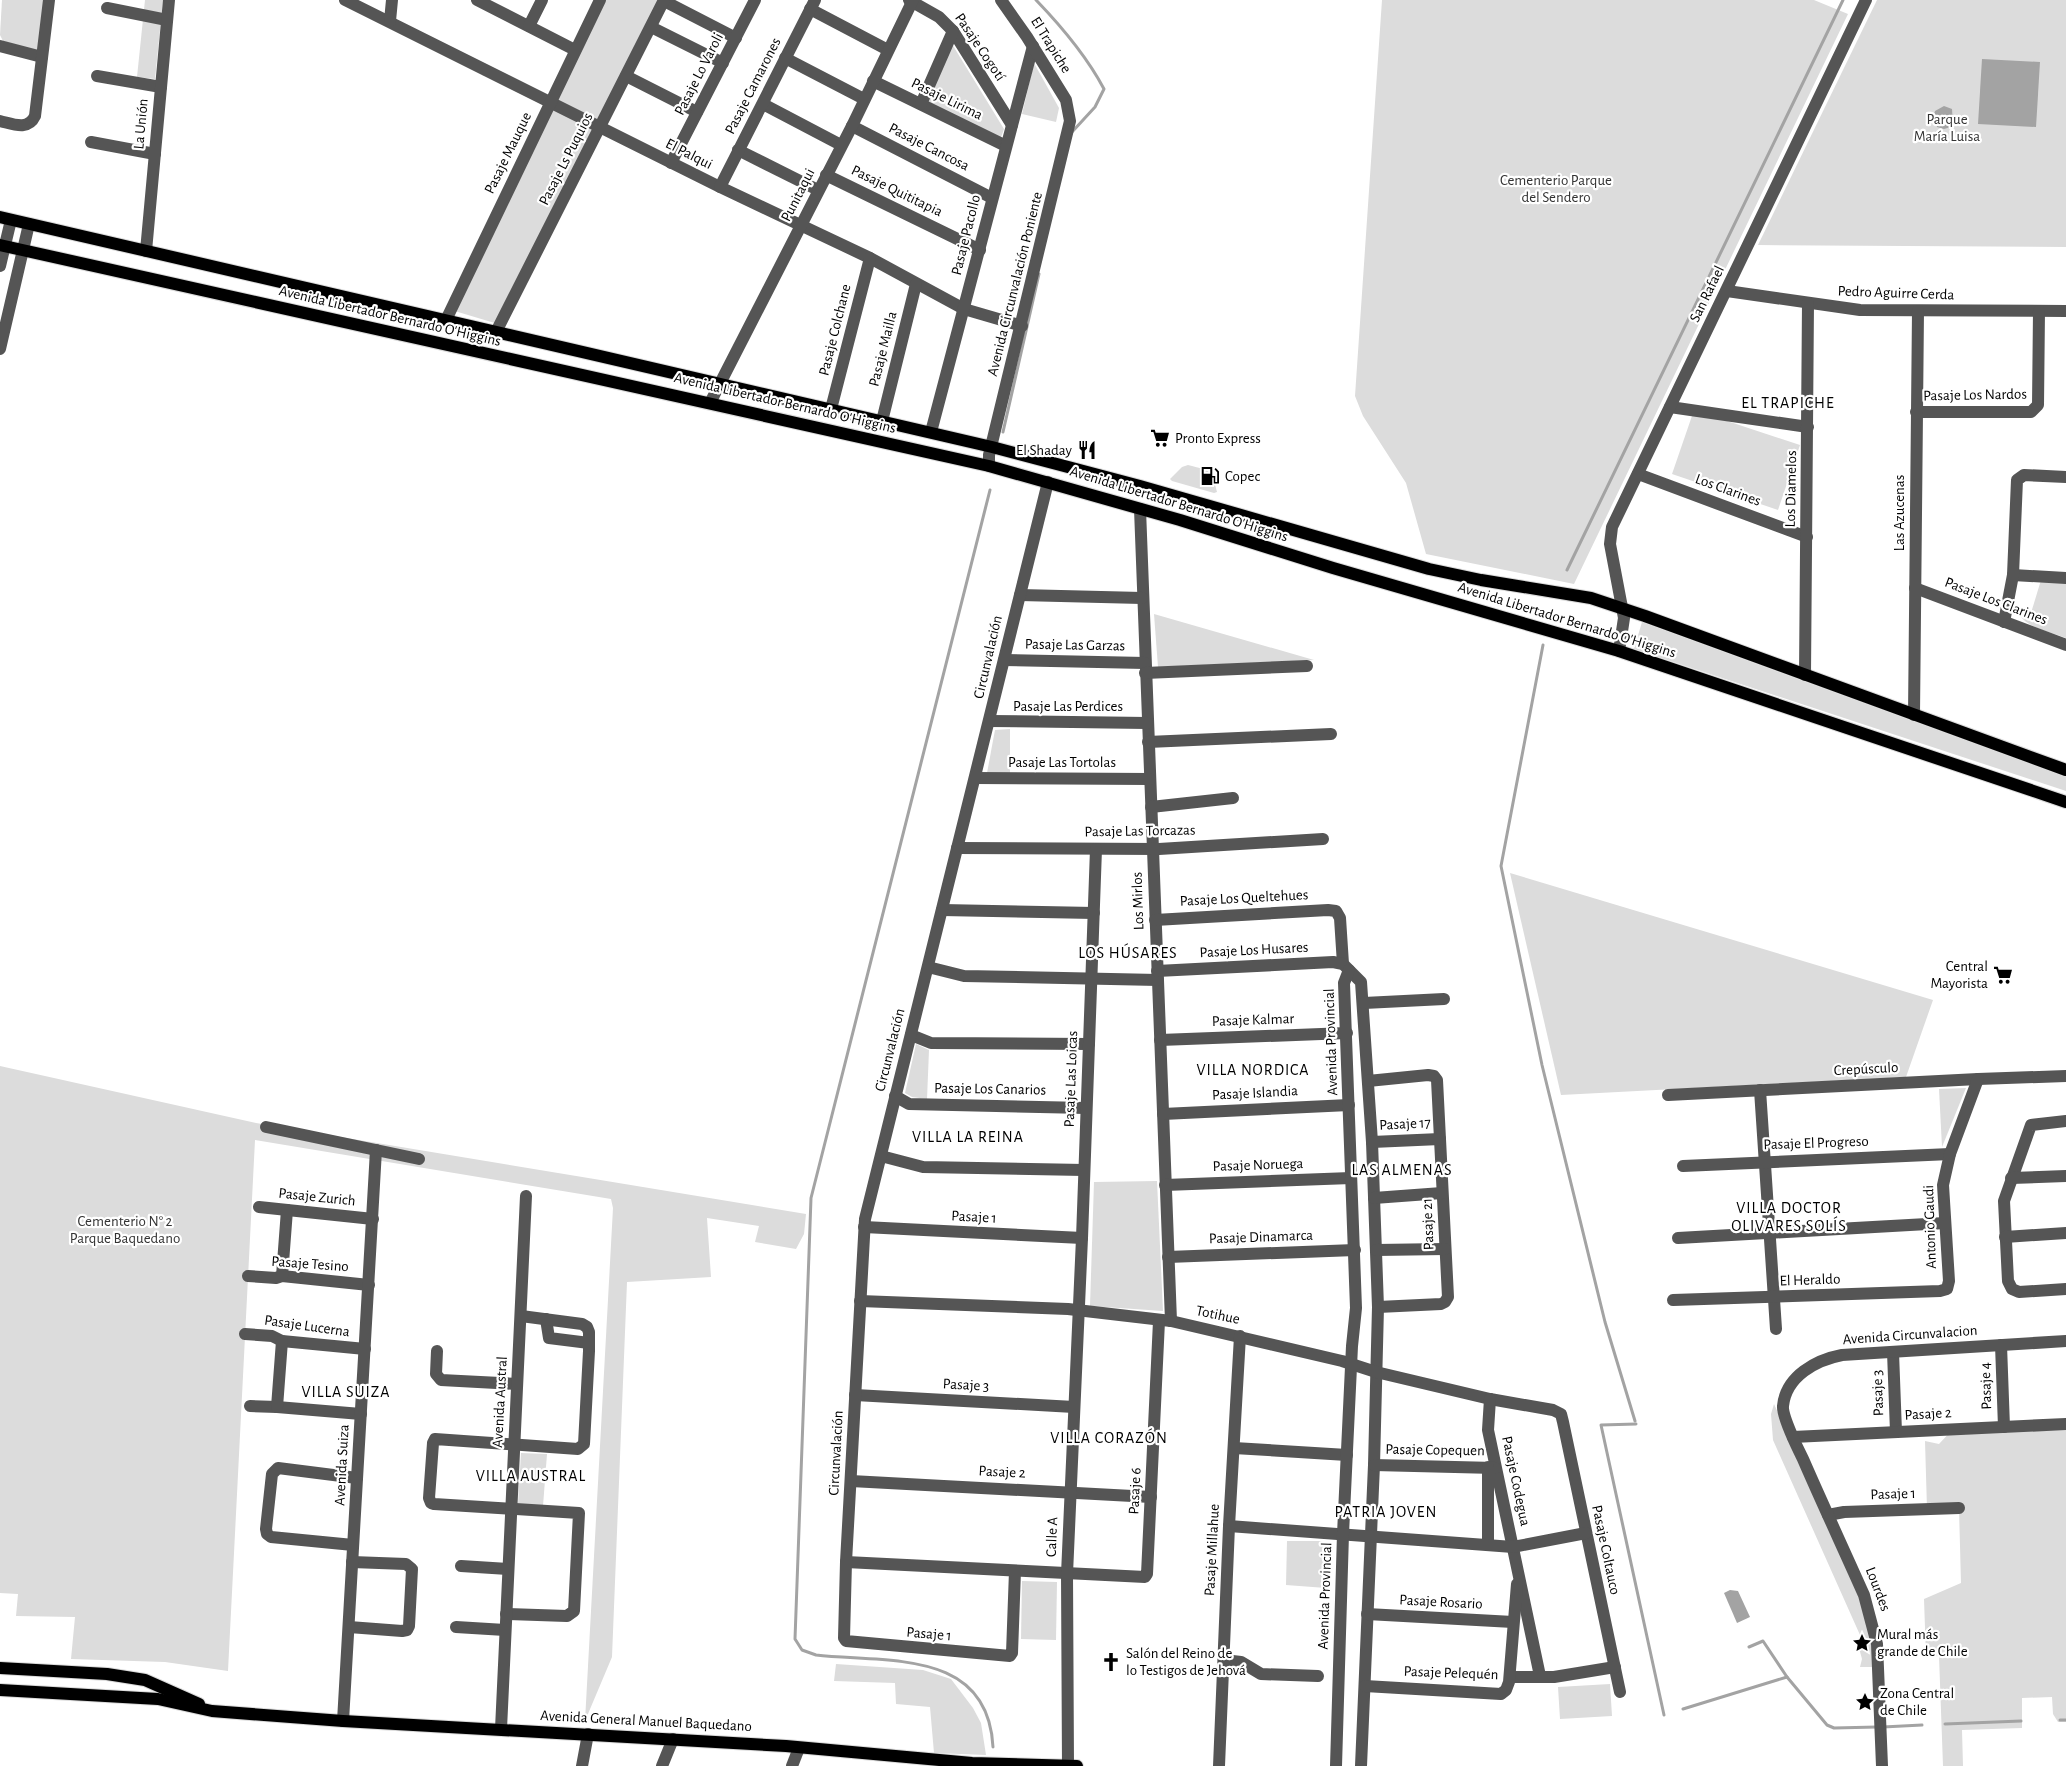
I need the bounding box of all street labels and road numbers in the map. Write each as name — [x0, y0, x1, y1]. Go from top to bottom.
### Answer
street label: Pasaje Cogotí — [952, 10, 1008, 84]
street label: El Trapiche — [1028, 14, 1074, 76]
street label: Pasaje Lo Varoli — [672, 30, 726, 118]
street label: Pasaje Camarones — [722, 35, 784, 137]
street label: Pasaje Lirima — [909, 75, 985, 123]
street label: La Unión — [131, 98, 151, 150]
street label: Pasaje Mauque — [482, 110, 534, 196]
street label: Pasaje Ls Puquios — [536, 110, 596, 208]
street label: Pasaje Cancosa — [886, 120, 972, 174]
street label: El Palqui — [663, 136, 715, 172]
street label: Pasaje Quititapia — [849, 162, 945, 220]
street label: Punitaqui — [778, 166, 818, 224]
street label: Avenida Circunvalación Poniente — [985, 190, 1045, 378]
street label: Pasaje Pacollo — [949, 193, 983, 277]
street label: San Rafael — [1687, 264, 1727, 324]
street label: Avenida Libertador Bernardo O'Higgins — [278, 283, 502, 349]
street label: Pasaje Colchane — [816, 283, 854, 377]
street label: Pedro Aguirre Cerda — [1837, 283, 1955, 303]
street label: Pasaje Mailla — [866, 310, 900, 388]
street label: Avenida Libertador Bernardo O'Higgins — [673, 370, 897, 436]
street label: Pasaje Los Nardos — [1923, 387, 2027, 403]
street label: Los Diamelos — [1783, 450, 1799, 528]
street label: Avenida Libertador Bernardo O'Higgins — [1068, 464, 1290, 544]
street label: Los Clarines — [1693, 471, 1763, 509]
street label: Las Azucenas — [1892, 475, 1907, 551]
street label: Pasaje Los Clarines — [1943, 575, 2049, 627]
street label: Avenida Libertador Bernardo O'Higgins — [1456, 580, 1678, 660]
street label: Circunvalación — [971, 614, 1005, 700]
street label: Pasaje Las Garzas — [1025, 637, 1125, 653]
street label: Pasaje Las Perdices — [1013, 699, 1123, 714]
street label: Pasaje Las Tortolas — [1008, 755, 1116, 770]
street label: Pasaje Las Torcazas — [1084, 823, 1196, 839]
street label: Los Mirlos — [1129, 872, 1147, 930]
street label: Pasaje Los Queltehues — [1179, 887, 1309, 909]
street label: Pasaje Los Husares — [1199, 940, 1309, 960]
street label: Avenida Provincial — [1322, 988, 1340, 1096]
street label: Circunvalación — [872, 1007, 908, 1093]
street label: Pasaje Kalmar — [1212, 1011, 1295, 1029]
street label: Pasaje Las Loicas — [1062, 1031, 1080, 1127]
street label: Crepúsculo — [1833, 1060, 1899, 1078]
street label: Pasaje Los Canarios — [934, 1081, 1046, 1097]
street label: Pasaje Islandia — [1212, 1083, 1298, 1103]
street label: Pasaje 17 — [1379, 1115, 1431, 1133]
street label: Pasaje El Progreso — [1763, 1134, 1869, 1152]
street label: Pasaje Noruega — [1212, 1156, 1304, 1174]
street label: Pasaje Zurich — [278, 1185, 356, 1209]
street label: Antonio Gaudi — [1921, 1185, 1939, 1269]
street label: Pasaje 21 — [1420, 1198, 1436, 1250]
street label: Pasaje 1 — [951, 1208, 997, 1226]
street label: Pasaje Dinamarca — [1209, 1228, 1313, 1246]
street label: Pasaje Tesino — [271, 1254, 349, 1274]
street label: El Heraldo — [1779, 1271, 1841, 1289]
street label: Totihue — [1195, 1303, 1241, 1327]
street label: Pasaje Lucerna — [263, 1313, 351, 1339]
street label: Avenida Circunvalacion — [1842, 1323, 1978, 1347]
street label: Avenida Austral — [490, 1356, 510, 1448]
street label: Pasaje 4 — [1978, 1362, 1994, 1410]
street label: Pasaje 3 — [1870, 1370, 1886, 1416]
street label: Pasaje 3 — [942, 1376, 990, 1394]
street label: Pasaje 2 — [1904, 1405, 1952, 1423]
street label: Circunvalación — [826, 1410, 846, 1496]
street label: Avenida Suiza — [332, 1424, 352, 1506]
street label: Pasaje Codegua — [1499, 1435, 1533, 1527]
street label: Pasaje Copequen — [1385, 1442, 1485, 1458]
street label: Pasaje 2 — [978, 1463, 1026, 1481]
street label: Pasaje 6 — [1126, 1467, 1144, 1515]
street label: Pasaje 1 — [1870, 1486, 1916, 1502]
street label: Pasaje Millahue — [1202, 1503, 1222, 1597]
street label: Pasaje Coltauco — [1589, 1504, 1623, 1596]
street label: Calle A — [1044, 1516, 1060, 1557]
street label: Avenida Provincial — [1316, 1542, 1334, 1650]
street label: Lourdes — [1863, 1565, 1893, 1613]
street label: Pasaje Rosario — [1399, 1592, 1483, 1612]
street label: Pasaje 1 — [906, 1625, 952, 1643]
street label: Pasaje Pelequén — [1403, 1664, 1499, 1682]
street label: Avenida General Manuel Baquedano — [540, 1708, 752, 1734]

